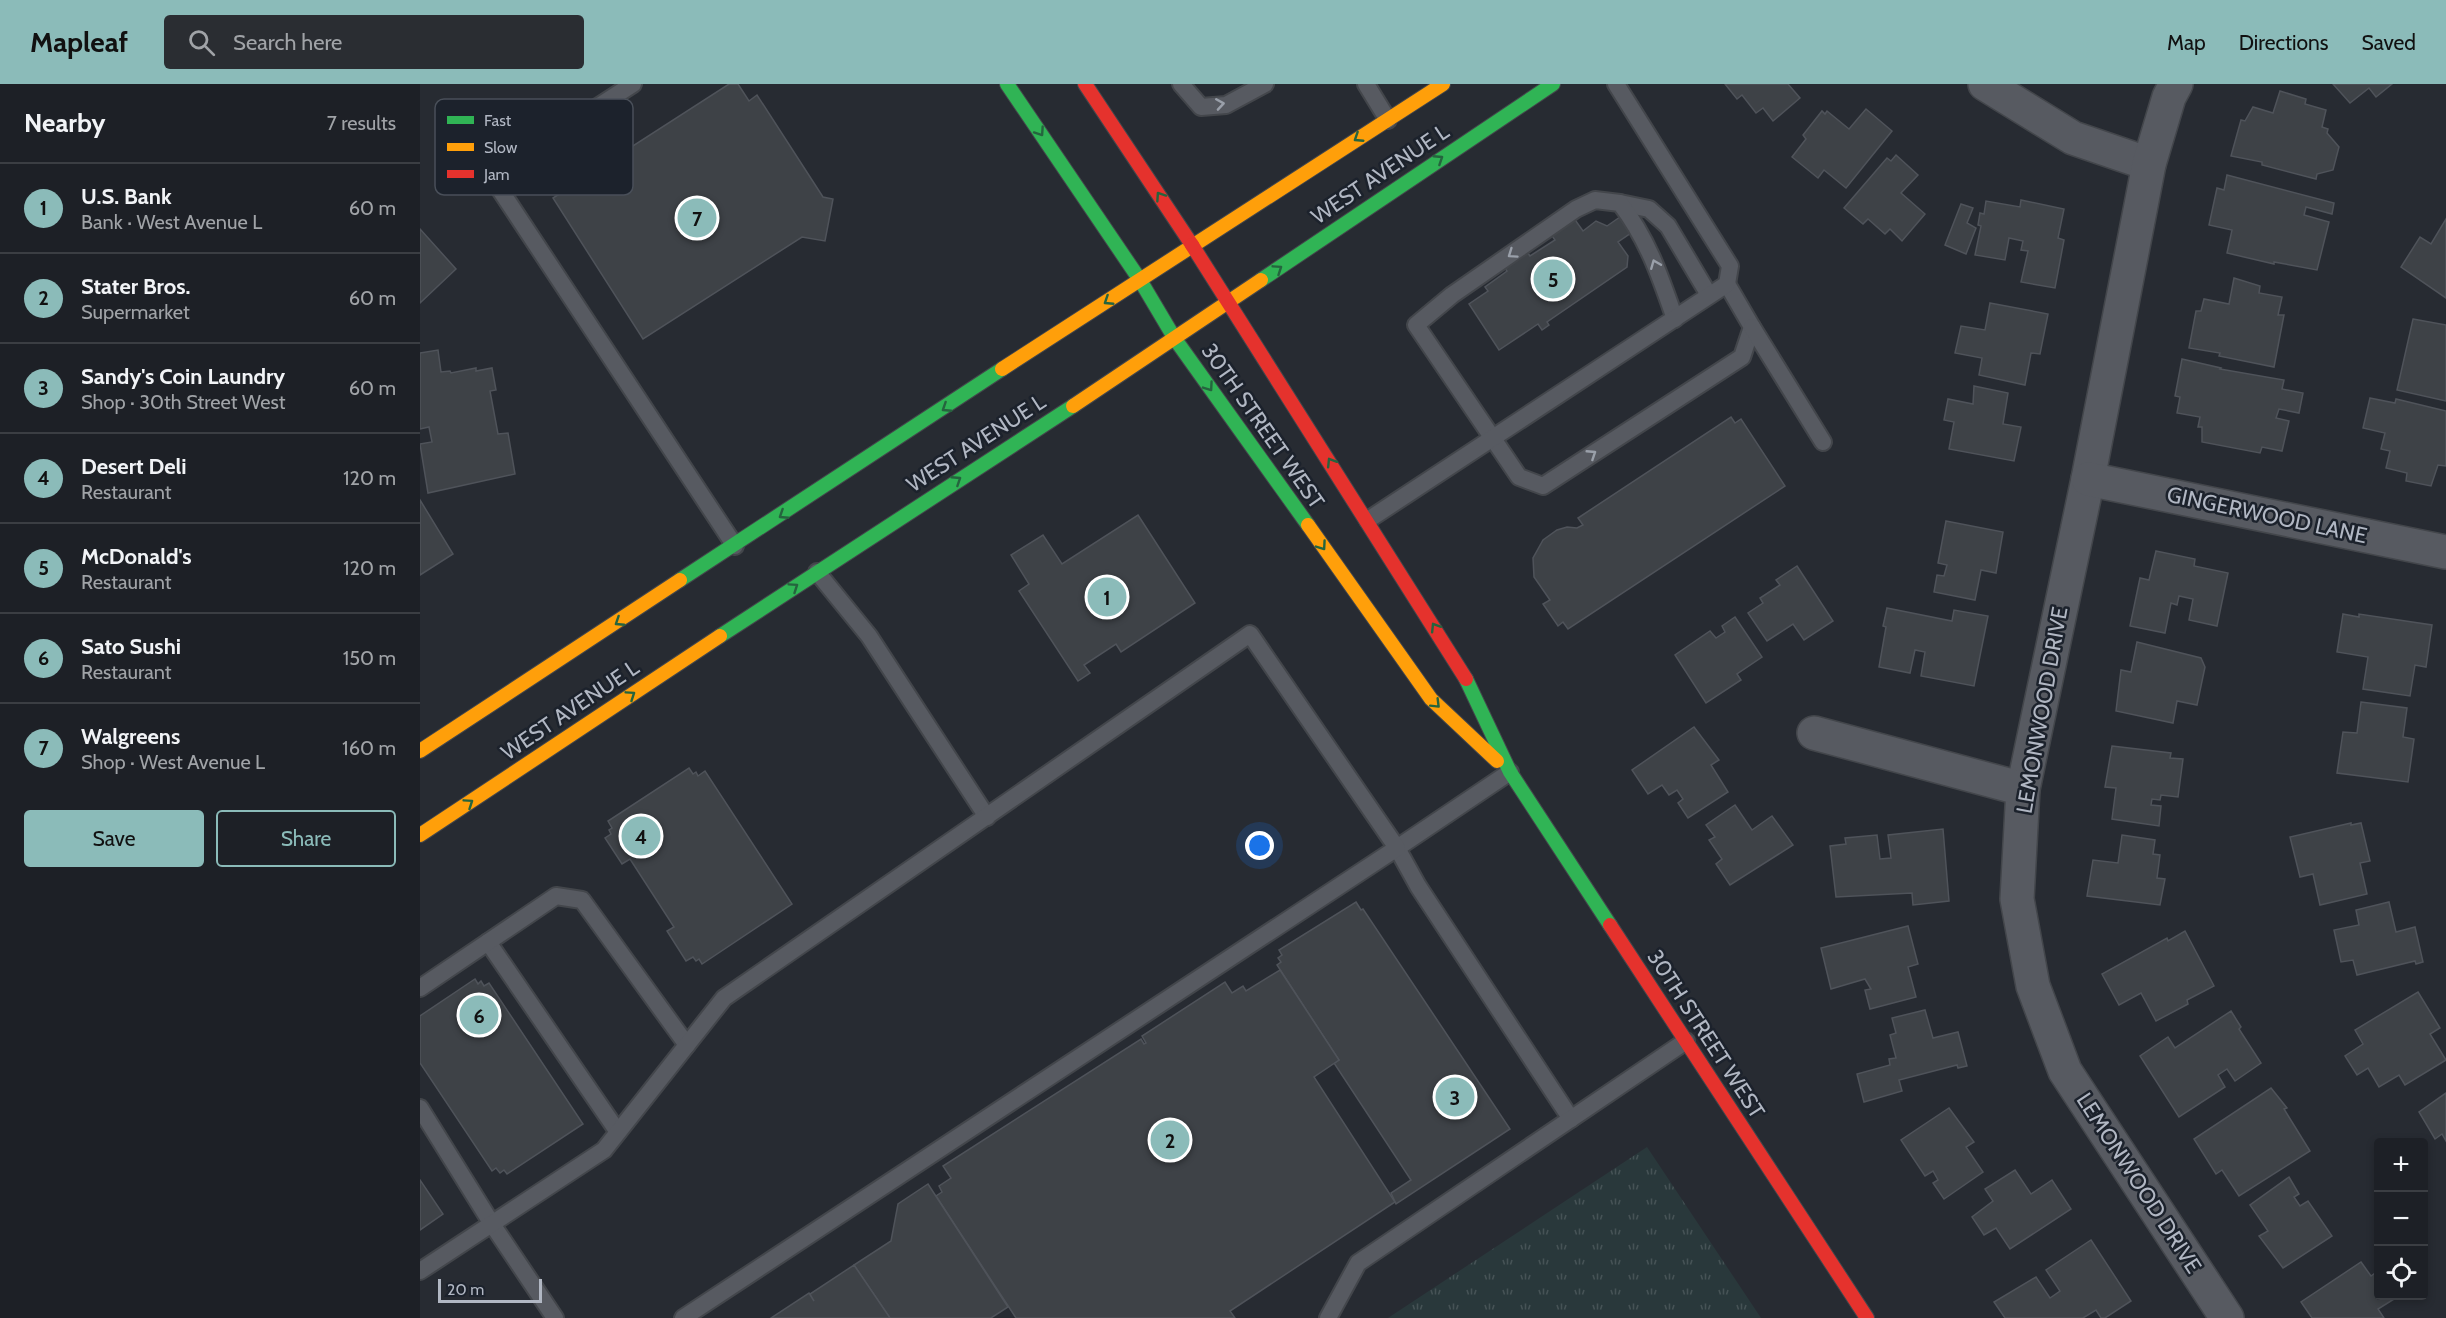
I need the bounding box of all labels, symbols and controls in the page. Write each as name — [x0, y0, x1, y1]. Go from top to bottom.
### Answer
search box — [164, 15, 584, 69]
text: Mapleaf — [30, 25, 128, 59]
icon: search — [185, 26, 218, 59]
text: Search here — [233, 29, 342, 56]
text: Map — [2167, 30, 2206, 55]
text: Directions — [2239, 30, 2328, 55]
text: Saved — [2361, 30, 2416, 55]
legend — [435, 99, 633, 195]
one-way arrow — [1215, 99, 1225, 111]
text: Nearby — [24, 107, 105, 139]
text: 7 results — [327, 111, 396, 135]
text: Fast — [484, 111, 512, 130]
street label: WEST AVENUE L — [1306, 118, 1454, 230]
one-way arrow — [1033, 126, 1044, 137]
one-way arrow — [1354, 131, 1364, 143]
text: Slow — [484, 138, 518, 157]
one-way arrow — [1433, 155, 1444, 166]
text: Jam — [483, 165, 510, 184]
text: U.S. Bank — [81, 183, 172, 210]
one-way arrow — [1156, 192, 1167, 203]
text: 1 — [40, 196, 47, 220]
text: 60 m — [349, 196, 396, 220]
pin: 7 — [678, 196, 716, 240]
text: Bank · West Avenue L — [81, 210, 262, 234]
one-way arrow — [1507, 247, 1518, 258]
pin: 5 — [1534, 256, 1572, 302]
one-way arrow — [1650, 259, 1662, 270]
one-way arrow — [1272, 265, 1283, 276]
text: Stater Bros. — [81, 273, 190, 300]
text: 2 — [38, 286, 49, 310]
text: 60 m — [349, 286, 396, 310]
one-way arrow — [1104, 293, 1115, 304]
text: Supermarket — [81, 300, 190, 324]
street label: 30TH STREET WEST — [1196, 338, 1330, 514]
text: Sandy's Coin Laundry — [81, 363, 285, 390]
text: 3 — [38, 376, 49, 400]
text: 60 m — [349, 376, 396, 400]
one-way arrow — [1202, 380, 1213, 391]
street label: WEST AVENUE L — [901, 388, 1051, 498]
text: Shop · 30th Street West — [81, 390, 285, 414]
one-way arrow — [941, 401, 952, 412]
one-way arrow — [1585, 450, 1596, 461]
text: Desert Deli — [81, 453, 187, 480]
one-way arrow — [1327, 458, 1339, 468]
text: 4 — [37, 466, 50, 490]
text: 120 m — [343, 466, 396, 490]
one-way arrow — [951, 476, 961, 488]
text: Restaurant — [81, 480, 172, 504]
street label: GINGERWOOD LANE — [2164, 481, 2370, 549]
one-way arrow — [778, 508, 789, 519]
one-way arrow — [1315, 539, 1326, 550]
text: McDonald's — [81, 543, 192, 570]
text: 5 — [38, 556, 49, 580]
text: 120 m — [343, 556, 396, 580]
text: Restaurant — [81, 570, 172, 594]
pin: 1 — [1088, 574, 1126, 620]
one-way arrow — [787, 583, 798, 594]
street label: LEMONWOOD DRIVE — [2011, 605, 2073, 815]
one-way arrow — [615, 614, 625, 626]
one-way arrow — [1431, 623, 1443, 633]
text: Sato Sushi — [81, 633, 181, 660]
text: 6 — [38, 646, 49, 670]
text: 150 m — [343, 646, 396, 670]
street label: WEST AVENUE L — [496, 654, 644, 766]
text: Restaurant — [81, 660, 172, 684]
one-way arrow — [624, 691, 635, 702]
one-way arrow — [1428, 696, 1439, 707]
text: Walgreens — [81, 723, 180, 750]
text: 7 — [38, 736, 49, 760]
text: 160 m — [342, 736, 396, 760]
text: Shop · West Avenue L — [81, 750, 265, 774]
one-way arrow — [462, 799, 473, 810]
button: Save — [24, 810, 204, 867]
button: Share — [216, 810, 396, 867]
pin: 4 — [622, 814, 660, 858]
your location — [1245, 831, 1274, 860]
street label: 30TH STREET WEST — [1641, 945, 1771, 1124]
pin: 6 — [460, 992, 498, 1038]
pin: 3 — [1436, 1074, 1474, 1120]
street label: LEMONWOOD DRIVE — [2071, 1088, 2207, 1278]
pin: 2 — [1150, 1118, 1190, 1162]
map controls — [2374, 1138, 2428, 1300]
button: + — [2374, 1138, 2428, 1192]
button: − — [2374, 1192, 2428, 1246]
button: locate — [2374, 1246, 2428, 1300]
scale bar — [438, 1276, 542, 1304]
text: 20 m — [447, 1280, 484, 1299]

